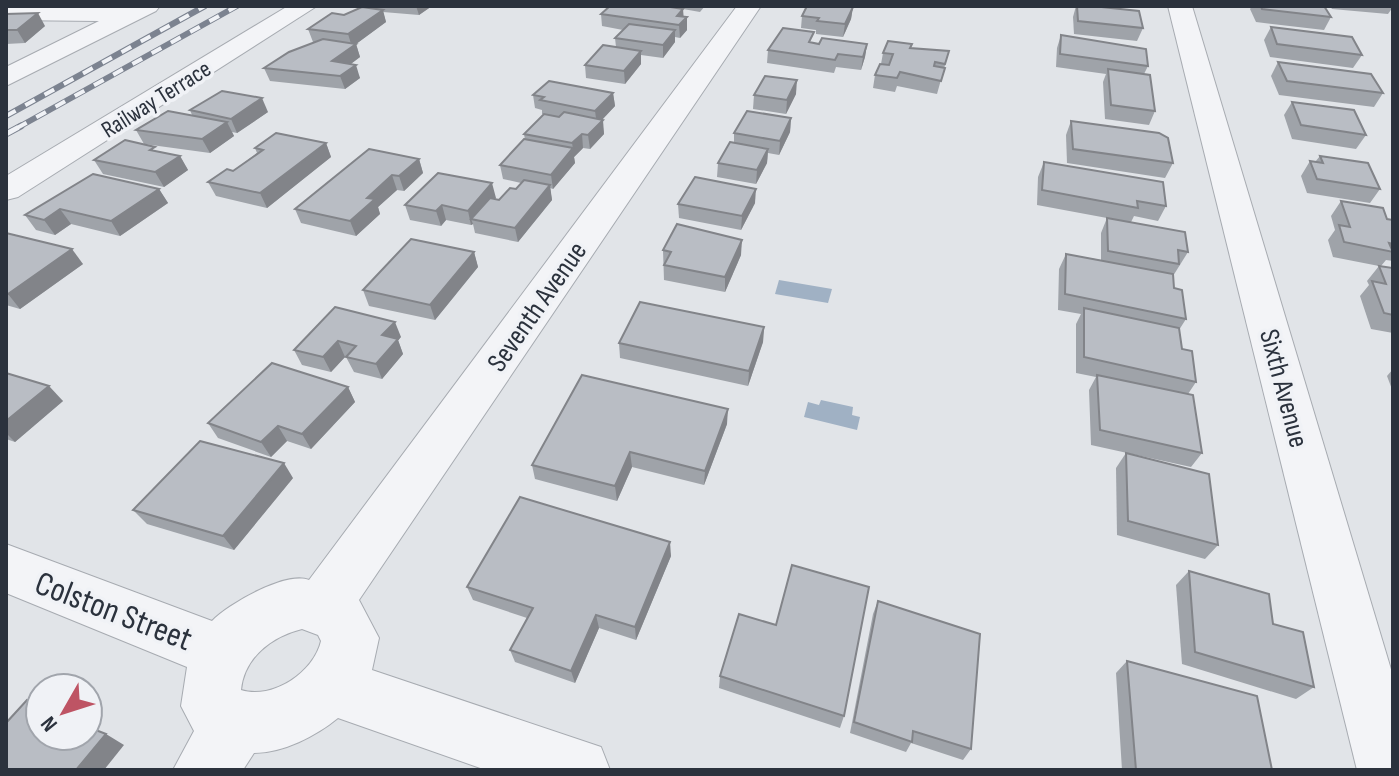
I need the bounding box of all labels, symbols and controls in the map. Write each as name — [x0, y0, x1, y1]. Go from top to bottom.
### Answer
street label: Railway Terrace — [96, 54, 216, 145]
street label: Seventh Avenue — [481, 236, 594, 378]
street label: Sixth Avenue — [1252, 326, 1315, 451]
street label: Colston Street — [29, 563, 198, 660]
north arrow — [24, 672, 104, 752]
text: N — [35, 711, 64, 737]

